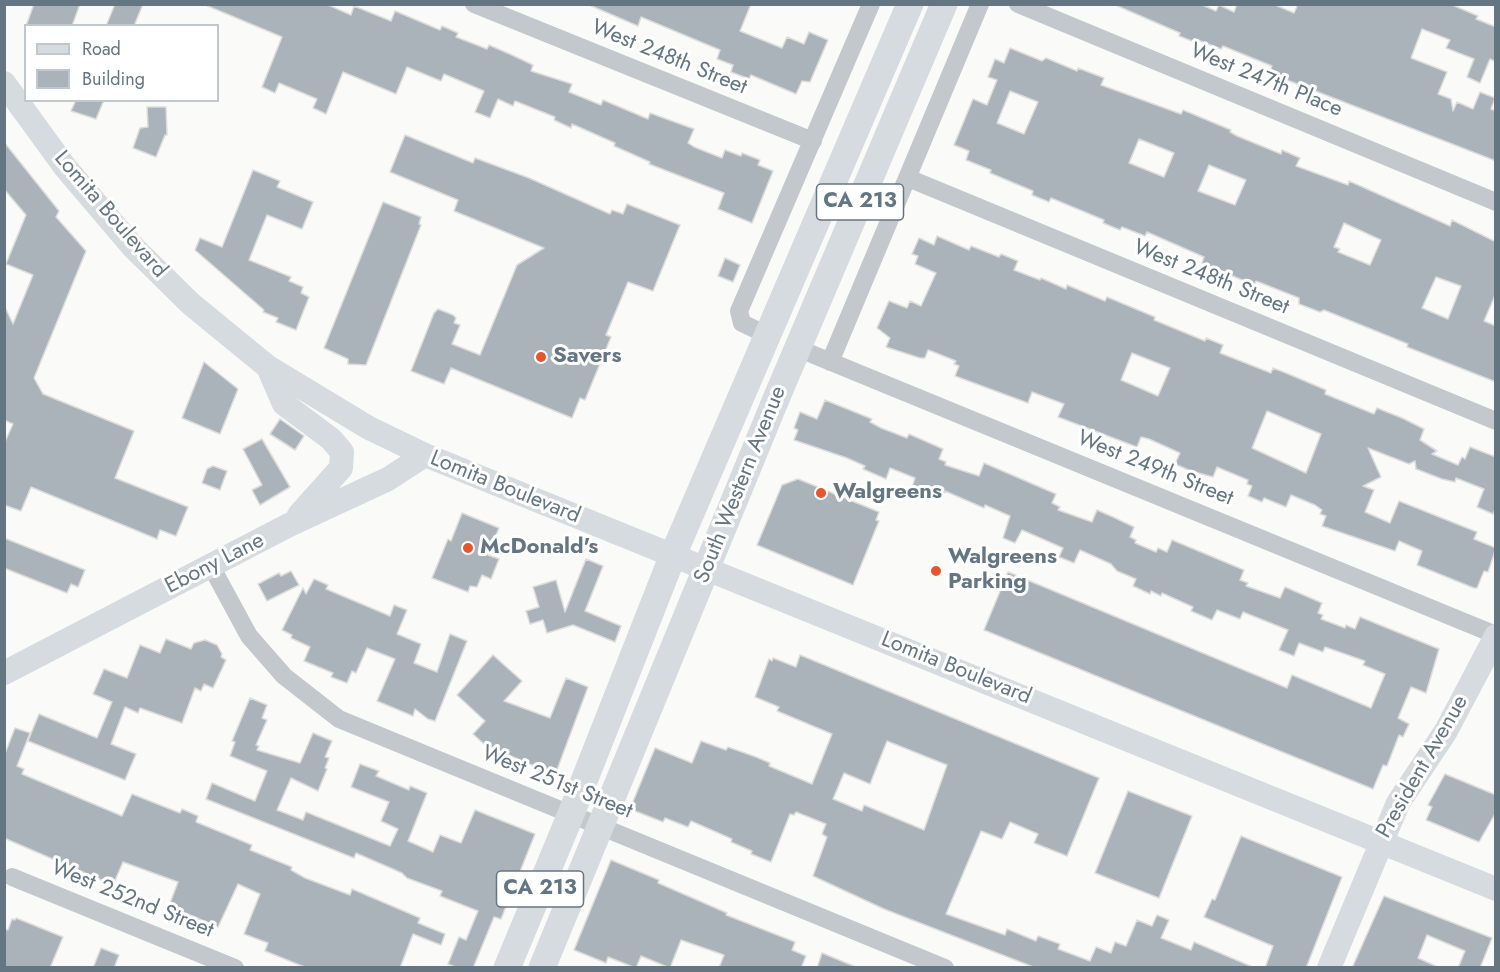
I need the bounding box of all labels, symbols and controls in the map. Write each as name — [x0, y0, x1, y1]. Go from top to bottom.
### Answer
street label: West 248th Street — [587, 15, 751, 101]
legend — [24, 24, 219, 102]
text: Road — [82, 36, 121, 62]
street label: West 247th Place — [1186, 38, 1346, 124]
text: Building — [82, 66, 145, 92]
street label: Lomita Boulevard — [48, 146, 172, 284]
road number: CA 213 — [816, 184, 904, 220]
street label: West 248th Street — [1129, 235, 1293, 321]
place label: Savers — [553, 344, 621, 370]
marker: Savers — [534, 350, 548, 364]
street label: South Western Avenue — [689, 383, 793, 587]
street label: West 249th Street — [1073, 426, 1237, 512]
street label: Lomita Boulevard — [426, 446, 584, 530]
place label: Walgreens — [833, 480, 942, 506]
marker: Walgreens — [814, 486, 828, 500]
street label: Ebony Lane — [161, 528, 269, 600]
place label: McDonald's — [480, 535, 598, 561]
marker: McDonald's — [461, 541, 475, 555]
place label: Walgreens Parking — [948, 545, 1057, 596]
marker: Walgreens Parking — [929, 564, 943, 578]
street label: Lomita Boulevard — [877, 627, 1035, 711]
street label: President Avenue — [1371, 691, 1475, 843]
street label: West 251st Street — [478, 741, 636, 825]
street label: West 252nd Street — [47, 855, 217, 945]
road number: CA 213 — [496, 871, 584, 907]

